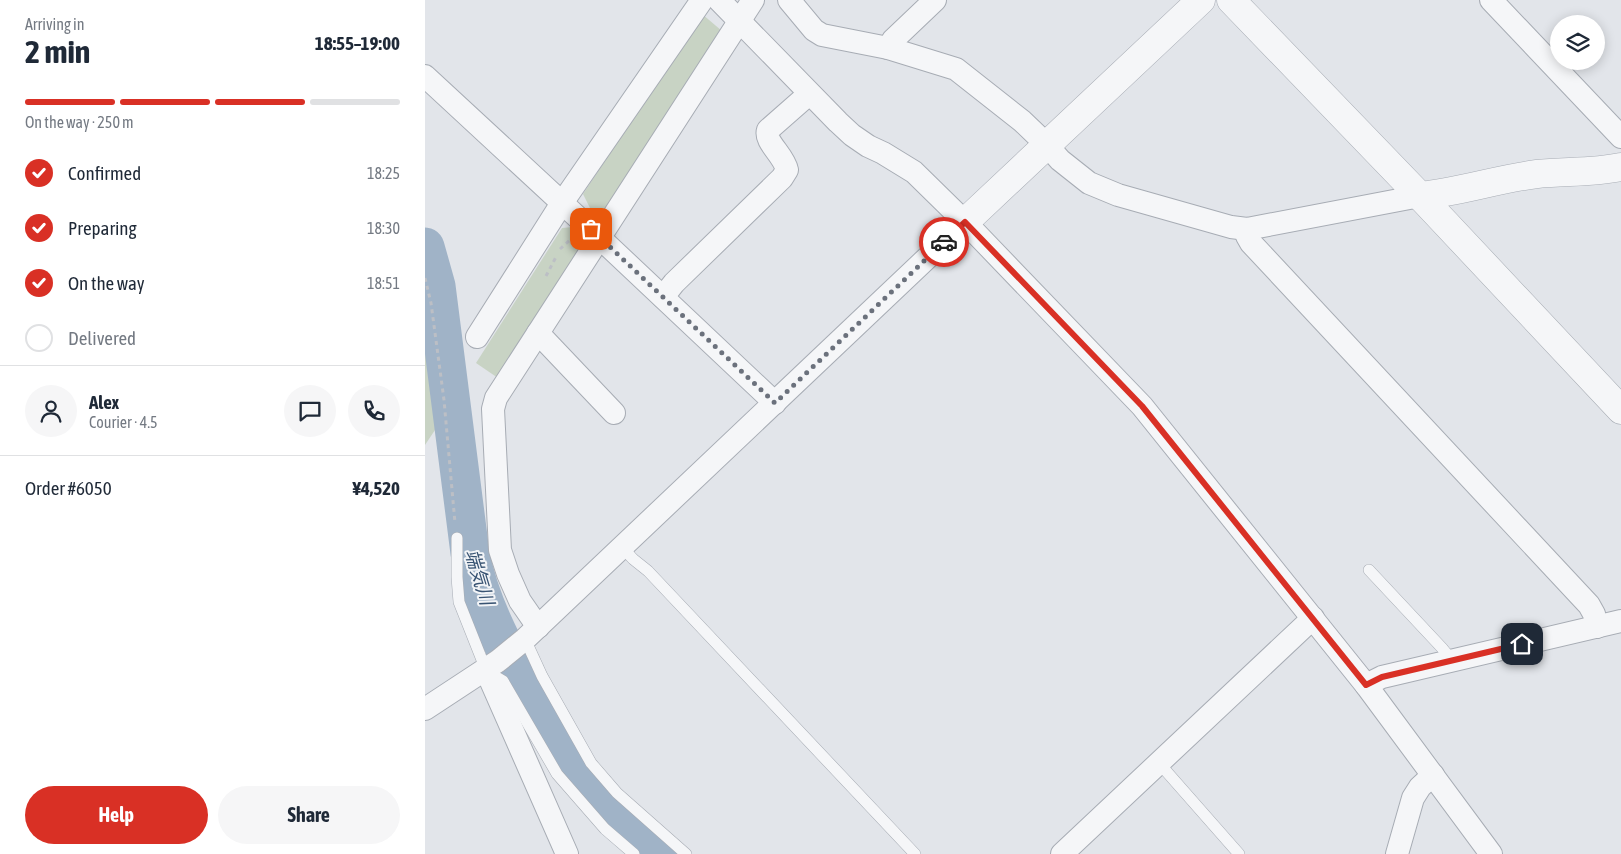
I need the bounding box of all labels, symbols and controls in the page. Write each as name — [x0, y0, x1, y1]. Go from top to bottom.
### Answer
text: Arriving in — [25, 15, 85, 33]
map controls — [1550, 15, 1605, 70]
button: layers — [1550, 15, 1605, 70]
text: 18:55–19:00 — [315, 32, 400, 54]
text: 2 min — [25, 33, 90, 70]
text: On the way · 250 m — [25, 113, 134, 131]
icon: check — [25, 159, 53, 187]
text: Confirmed — [68, 162, 141, 184]
text: 18:25 — [367, 164, 400, 182]
pin — [570, 208, 612, 250]
icon: check — [25, 214, 53, 242]
icon: bag — [577, 215, 605, 243]
text: Preparing — [68, 217, 137, 239]
courier — [919, 217, 969, 267]
text: 18:30 — [367, 219, 400, 237]
icon: car — [930, 228, 958, 256]
icon: check — [25, 269, 53, 297]
text: On the way — [68, 272, 145, 294]
text: 18:51 — [367, 274, 400, 292]
text: Delivered — [68, 327, 136, 349]
button: person — [25, 385, 77, 437]
button: chat — [284, 385, 336, 437]
button: phone — [348, 385, 400, 437]
text: Alex — [89, 391, 119, 413]
text: Courier · 4.5 — [89, 413, 158, 431]
text: Order #6050 — [25, 477, 112, 499]
text: ¥4,520 — [352, 477, 400, 499]
water label: 端気川 — [461, 547, 499, 609]
pin — [1501, 623, 1543, 665]
icon: home — [1508, 630, 1536, 658]
button: Help — [25, 786, 208, 844]
button: Share — [218, 786, 400, 844]

